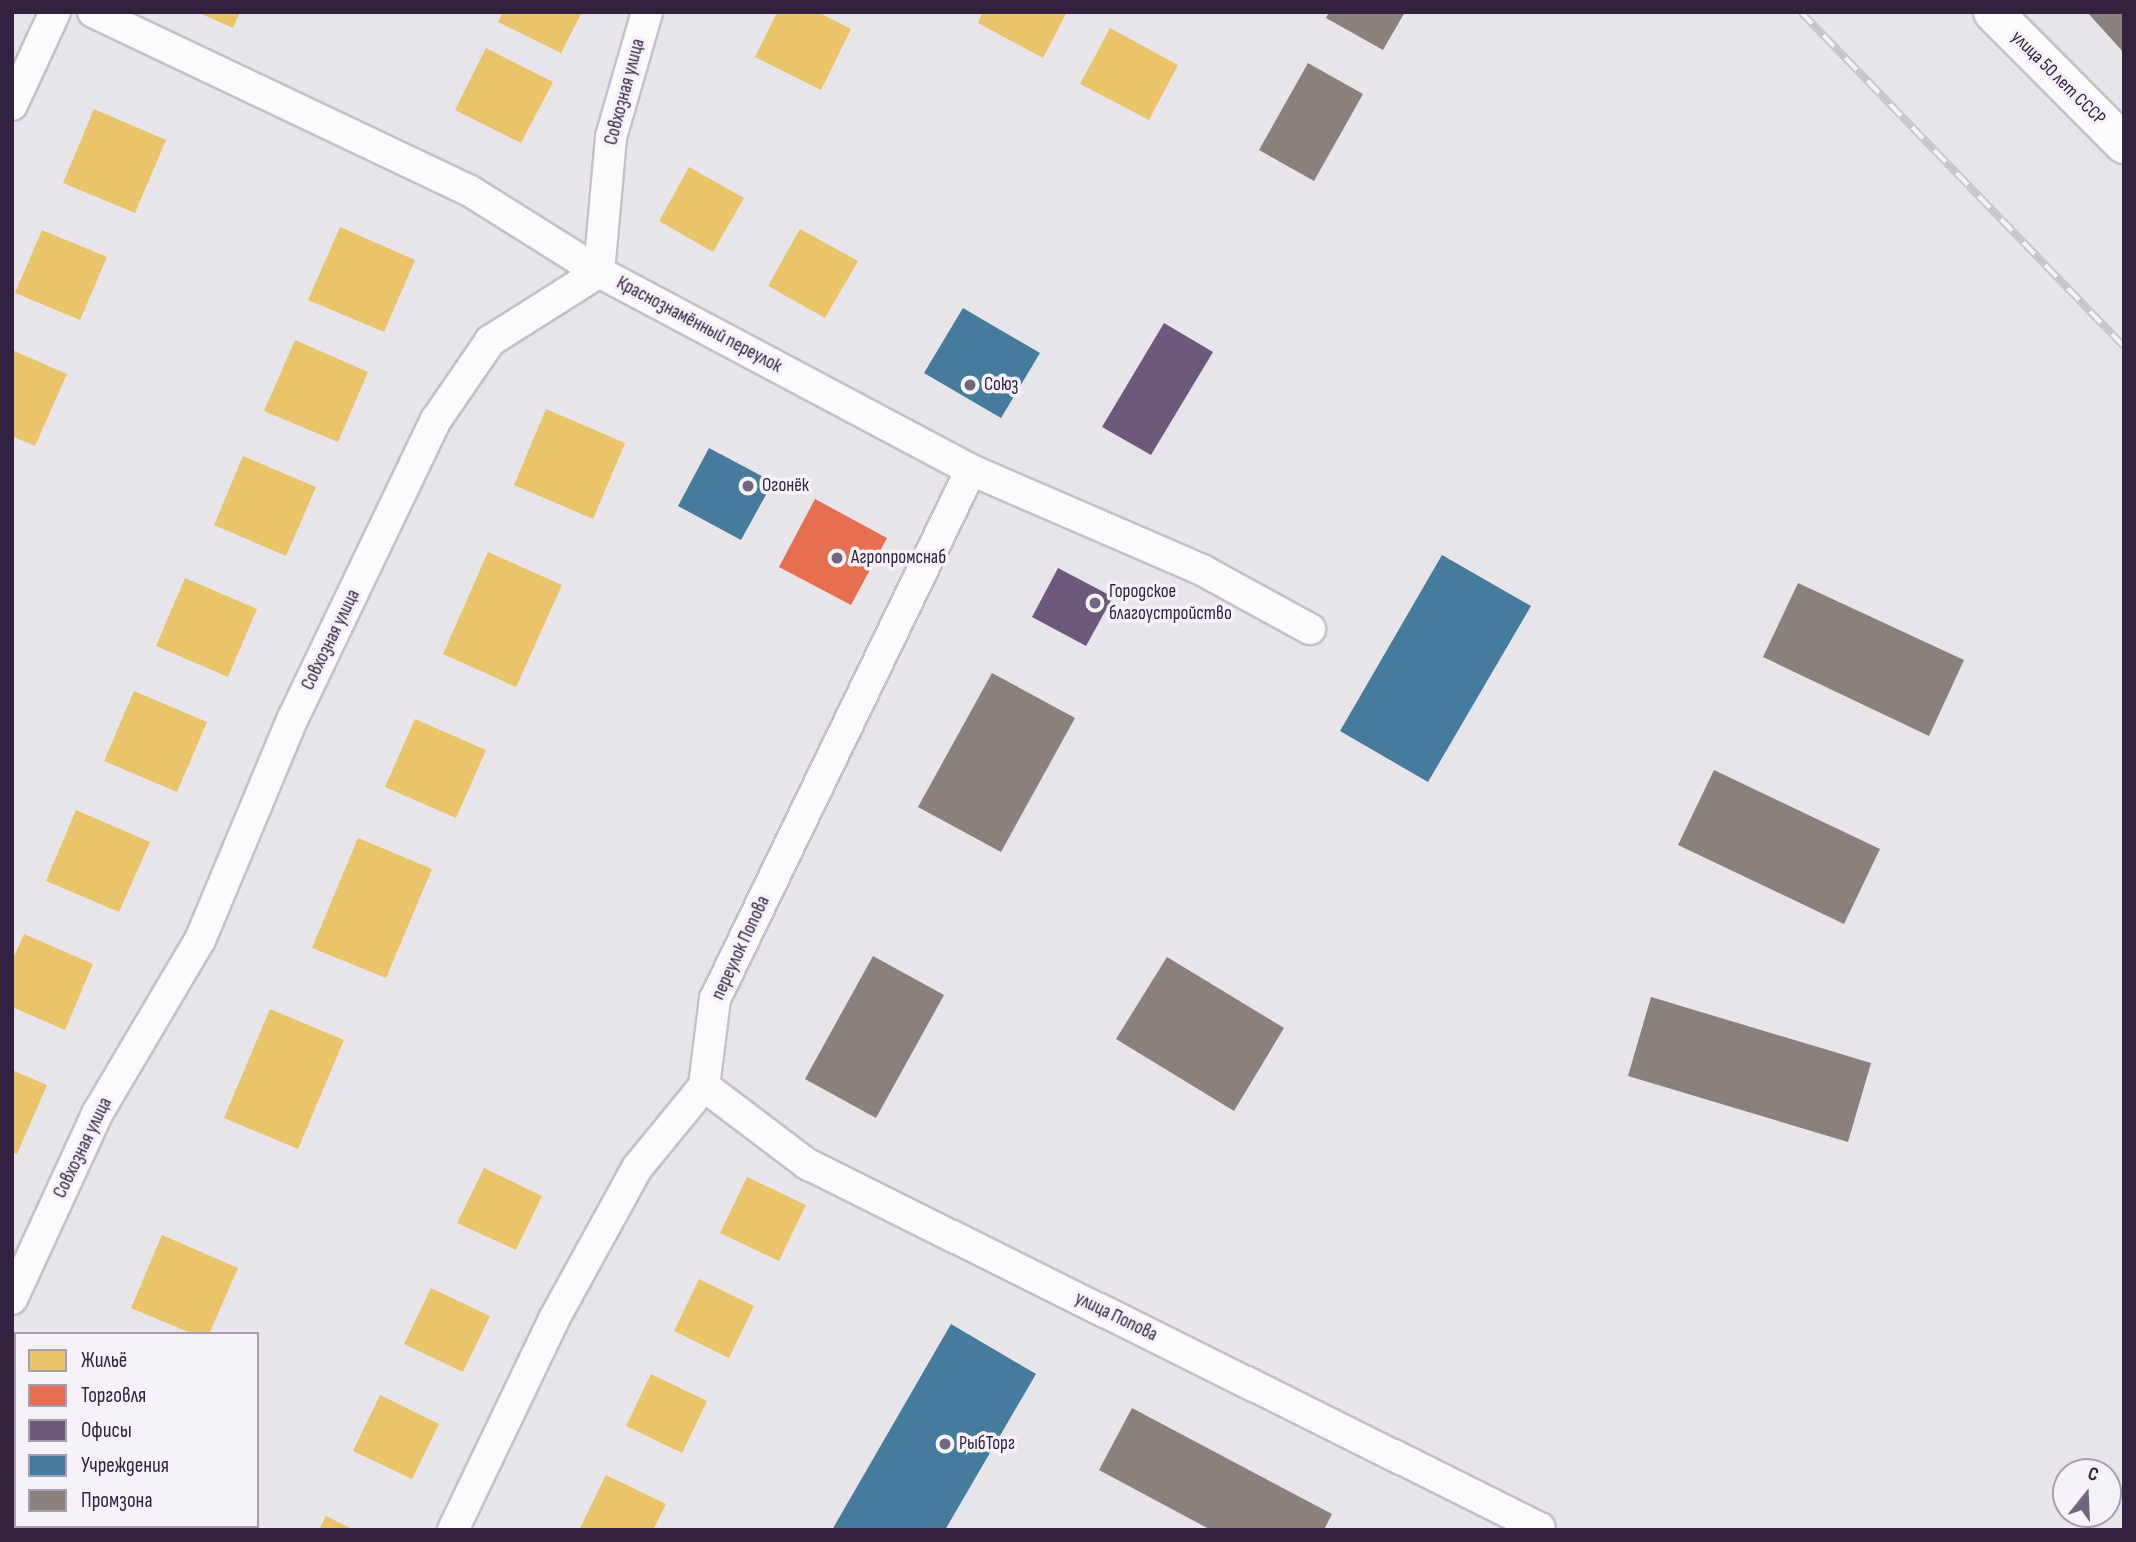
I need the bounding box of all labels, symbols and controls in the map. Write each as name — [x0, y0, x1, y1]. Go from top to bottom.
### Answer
street label: улица 50 лет СССР — [2006, 26, 2110, 130]
street label: Совхозная улица — [600, 36, 650, 148]
street label: Краснознамённый переулок — [612, 272, 786, 378]
place label: Союз — [984, 374, 1018, 396]
marker: Союз — [962, 377, 978, 393]
place label: Огонёк — [762, 475, 809, 497]
marker: Огонёк — [740, 478, 756, 494]
place label: Агропромснаб — [851, 547, 946, 569]
marker: Агропромснаб — [829, 550, 845, 566]
place label: Городское благоустройство — [1109, 581, 1232, 625]
street label: Совхозная улица — [297, 586, 365, 694]
marker: Городское благоустройство — [1087, 595, 1103, 611]
street label: переулок Попова — [707, 892, 775, 1004]
street label: Совхозная улица — [49, 1094, 117, 1202]
street label: улица Попова — [1071, 1287, 1161, 1347]
legend — [14, 1332, 259, 1528]
text: Жильё — [81, 1348, 127, 1373]
text: Торговля — [81, 1383, 146, 1408]
text: Офисы — [81, 1418, 132, 1443]
place label: РыбТорг — [959, 1433, 1015, 1455]
marker: РыбТорг — [937, 1436, 953, 1452]
text: Учреждения — [81, 1453, 169, 1478]
north arrow — [2052, 1458, 2122, 1528]
text: С — [2085, 1462, 2101, 1487]
text: Промзона — [81, 1488, 152, 1513]

